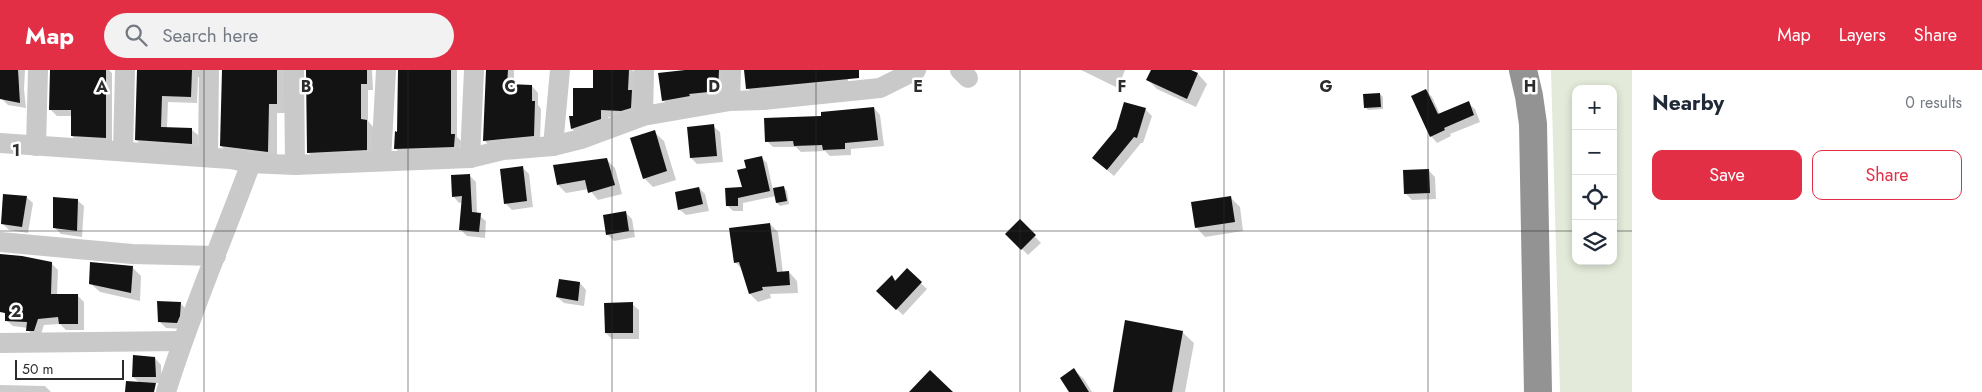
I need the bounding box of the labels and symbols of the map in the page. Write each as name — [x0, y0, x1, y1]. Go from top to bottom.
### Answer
text: A — [95, 75, 108, 98]
text: B — [301, 75, 311, 98]
text: C — [504, 75, 516, 98]
text: D — [708, 75, 720, 98]
text: E — [913, 75, 923, 98]
text: F — [1118, 75, 1126, 98]
text: G — [1319, 75, 1333, 98]
text: H — [1524, 75, 1536, 98]
text: 1 — [12, 139, 20, 162]
text: 2 — [11, 300, 21, 323]
scale bar — [15, 357, 124, 380]

